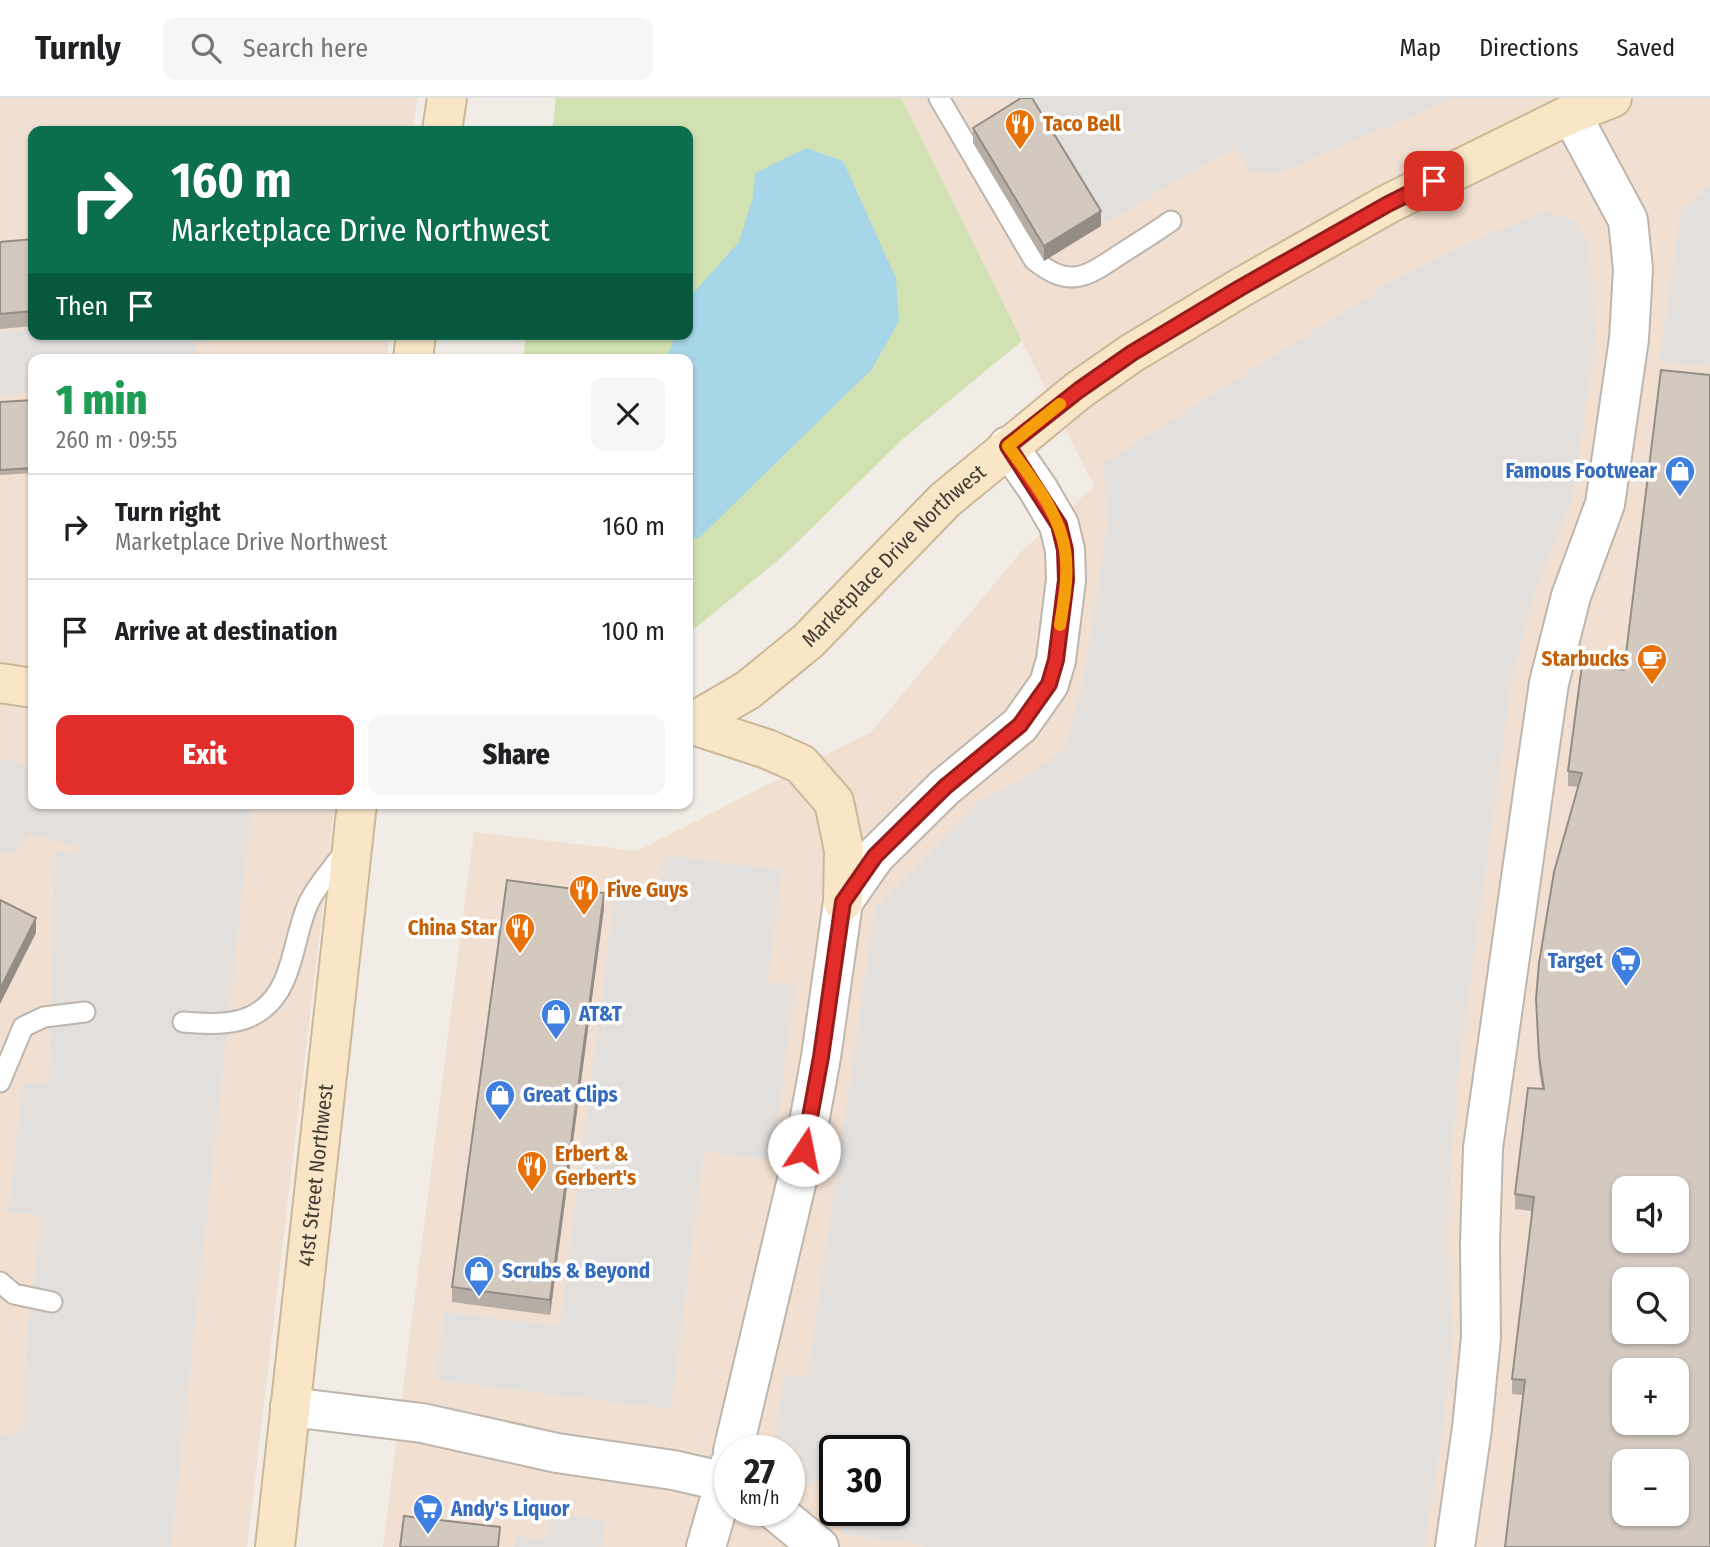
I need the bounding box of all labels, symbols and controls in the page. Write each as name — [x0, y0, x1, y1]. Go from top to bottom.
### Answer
search box — [163, 17, 653, 80]
text: Turnly — [35, 28, 121, 68]
icon: search — [187, 29, 225, 67]
text: Search here — [243, 33, 368, 64]
text: Map — [1400, 34, 1441, 62]
text: Directions — [1479, 34, 1578, 62]
text: Saved — [1616, 34, 1675, 62]
restaurant icon: Taco Bell — [1003, 107, 1037, 151]
place label: Taco Bell — [1043, 111, 1121, 137]
text: 160 m — [171, 151, 292, 210]
pin — [1404, 151, 1464, 211]
icon: right — [56, 154, 147, 245]
icon: arrive — [1415, 162, 1453, 200]
text: Marketplace Drive Northwest — [171, 211, 550, 249]
icon: arrive — [122, 287, 160, 325]
text: Then — [56, 291, 108, 322]
text: 1 min — [56, 375, 147, 425]
button: close — [591, 377, 665, 451]
text: 260 m · 09:55 — [56, 426, 177, 454]
shop icon: Famous Footwear — [1663, 454, 1697, 498]
place label: Famous Footwear — [1505, 458, 1657, 484]
street label: Marketplace Drive Northwest — [796, 459, 991, 652]
text: Turn right — [115, 497, 221, 528]
icon: right — [56, 508, 94, 546]
text: 160 m — [602, 511, 665, 542]
text: Marketplace Drive Northwest — [115, 528, 387, 556]
icon: arrive — [56, 613, 94, 651]
text: Arrive at destination — [115, 616, 338, 647]
text: 100 m — [602, 616, 665, 647]
cafe icon: Starbucks — [1635, 642, 1669, 686]
place label: Starbucks — [1542, 646, 1629, 672]
button: Exit — [56, 715, 354, 795]
button: Share — [368, 715, 665, 795]
restaurant icon: Five Guys — [567, 873, 601, 917]
place label: Five Guys — [607, 877, 688, 903]
restaurant icon: China Star — [503, 911, 537, 955]
place label: China Star — [408, 915, 497, 941]
supermarket icon: Target — [1609, 944, 1643, 988]
place label: Target — [1548, 948, 1604, 974]
shop icon: AT&T — [539, 997, 573, 1041]
place label: AT&T — [578, 1001, 623, 1027]
shop icon: Great Clips — [483, 1078, 517, 1122]
street label: 41st Street Northwest — [293, 1082, 339, 1268]
place label: Great Clips — [523, 1082, 618, 1108]
position arrow — [767, 1113, 841, 1187]
place label: Erbert & Gerbert's — [555, 1141, 636, 1191]
restaurant icon: Erbert & Gerbert's — [515, 1149, 549, 1193]
map controls — [1612, 1176, 1689, 1526]
button: sound — [1612, 1176, 1689, 1253]
shop icon: Scrubs & Beyond — [462, 1254, 496, 1298]
place label: Scrubs & Beyond — [502, 1258, 650, 1284]
button: search — [1612, 1267, 1689, 1344]
button: + — [1612, 1358, 1689, 1435]
speed limit sign: 30 — [819, 1435, 910, 1526]
button: − — [1612, 1449, 1689, 1526]
text: 27 — [744, 1450, 775, 1492]
text: km/h — [739, 1487, 780, 1509]
supermarket icon: Andy's Liquor — [411, 1492, 445, 1536]
place label: Andy's Liquor — [450, 1496, 570, 1522]

